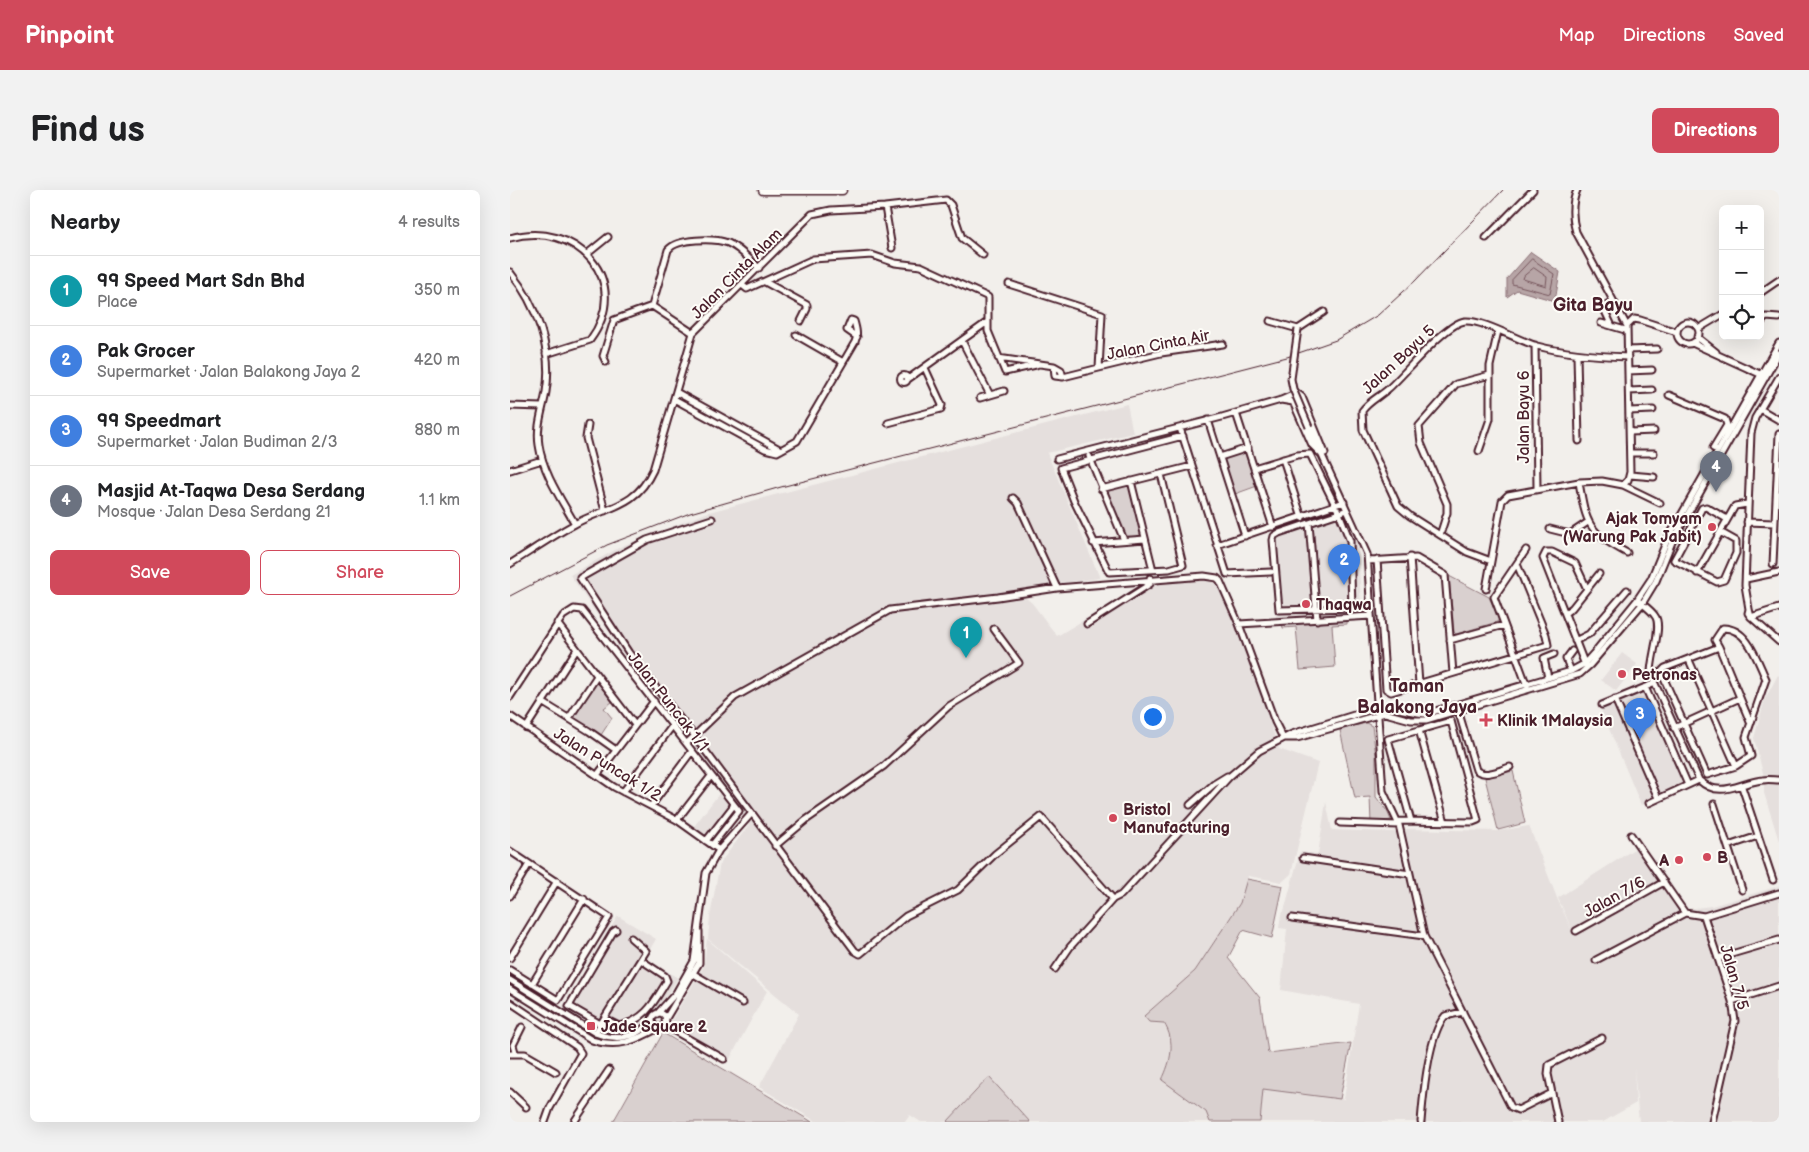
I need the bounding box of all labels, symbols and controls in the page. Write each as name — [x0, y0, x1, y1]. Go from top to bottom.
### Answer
text: Pinpoint — [25, 21, 114, 50]
text: Map — [1559, 25, 1595, 46]
text: Directions — [1623, 25, 1705, 46]
text: Saved — [1733, 25, 1784, 46]
button: Directions — [1652, 108, 1779, 153]
text: Find us — [30, 109, 145, 152]
map controls — [1719, 205, 1764, 340]
button: + — [1719, 205, 1764, 250]
text: Nearby — [50, 210, 120, 235]
text: 4 results — [398, 213, 460, 232]
street label: Jalan Cinta Alam — [688, 225, 786, 323]
button: − — [1719, 250, 1764, 295]
text: 99 Speed Mart Sdn Bhd — [97, 270, 305, 293]
text: 1 — [63, 281, 69, 300]
text: 350 m — [414, 281, 460, 300]
text: Place — [97, 293, 138, 312]
district label: Gita Bayu — [1553, 295, 1633, 316]
button: locate — [1719, 295, 1764, 340]
street label: Jalan Bayu 5 — [1359, 322, 1439, 399]
street label: Jalan Cinta Air — [1105, 326, 1211, 365]
text: Pak Grocer — [97, 340, 195, 363]
text: 2 — [61, 351, 71, 370]
text: 420 m — [414, 351, 460, 370]
text: Supermarket · Jalan Balakong Jaya 2 — [97, 363, 360, 382]
street label: Jalan Bayu 6 — [1515, 370, 1534, 464]
text: 99 Speedmart — [97, 410, 221, 433]
text: 3 — [61, 421, 71, 440]
text: 880 m — [414, 421, 460, 440]
text: Supermarket · Jalan Budiman 2/3 — [97, 433, 338, 452]
pin: 4 — [1700, 451, 1732, 492]
text: Masjid At-Taqwa Desa Serdang — [97, 480, 365, 503]
text: 4 — [61, 491, 71, 510]
text: 1.1 km — [419, 491, 460, 510]
text: Mosque · Jalan Desa Serdang 21 — [97, 503, 331, 522]
place label: Ajak Tomyam (Warung Pak Jabit) — [1563, 510, 1702, 547]
marker: Ajak Tomyam (Warung Pak Jabit) — [1706, 521, 1718, 533]
pin: 2 — [1328, 544, 1360, 585]
button: Save — [50, 550, 250, 595]
button: Share — [260, 550, 460, 595]
place label: Thaqwa — [1316, 596, 1372, 615]
marker: Thaqwa — [1300, 598, 1312, 610]
pin: 1 — [950, 617, 982, 658]
street label: Jalan Puncak 1/1 — [623, 649, 712, 755]
place label: Petronas — [1632, 666, 1697, 685]
marker: Petronas — [1616, 668, 1628, 680]
district label: Taman Balakong Jaya — [1357, 676, 1477, 718]
pin: 3 — [1624, 698, 1656, 739]
your location — [1140, 704, 1166, 730]
place label: Klinik 1Malaysia — [1497, 712, 1613, 731]
marker: Klinik 1Malaysia — [1479, 713, 1493, 727]
street label: Jalan Puncak 1/2 — [550, 724, 665, 806]
place label: Bristol Manufacturing — [1123, 801, 1230, 838]
marker: Bristol Manufacturing — [1107, 812, 1119, 824]
place label: B — [1717, 849, 1728, 868]
marker: B — [1701, 851, 1713, 863]
place label: A — [1658, 852, 1669, 871]
marker: A — [1673, 854, 1685, 866]
street label: Jalan 7/6 — [1581, 873, 1649, 922]
street label: Jalan 7/5 — [1715, 943, 1752, 1012]
place label: Jade Square 2 — [601, 1018, 708, 1037]
marker: Jade Square 2 — [585, 1020, 597, 1032]

